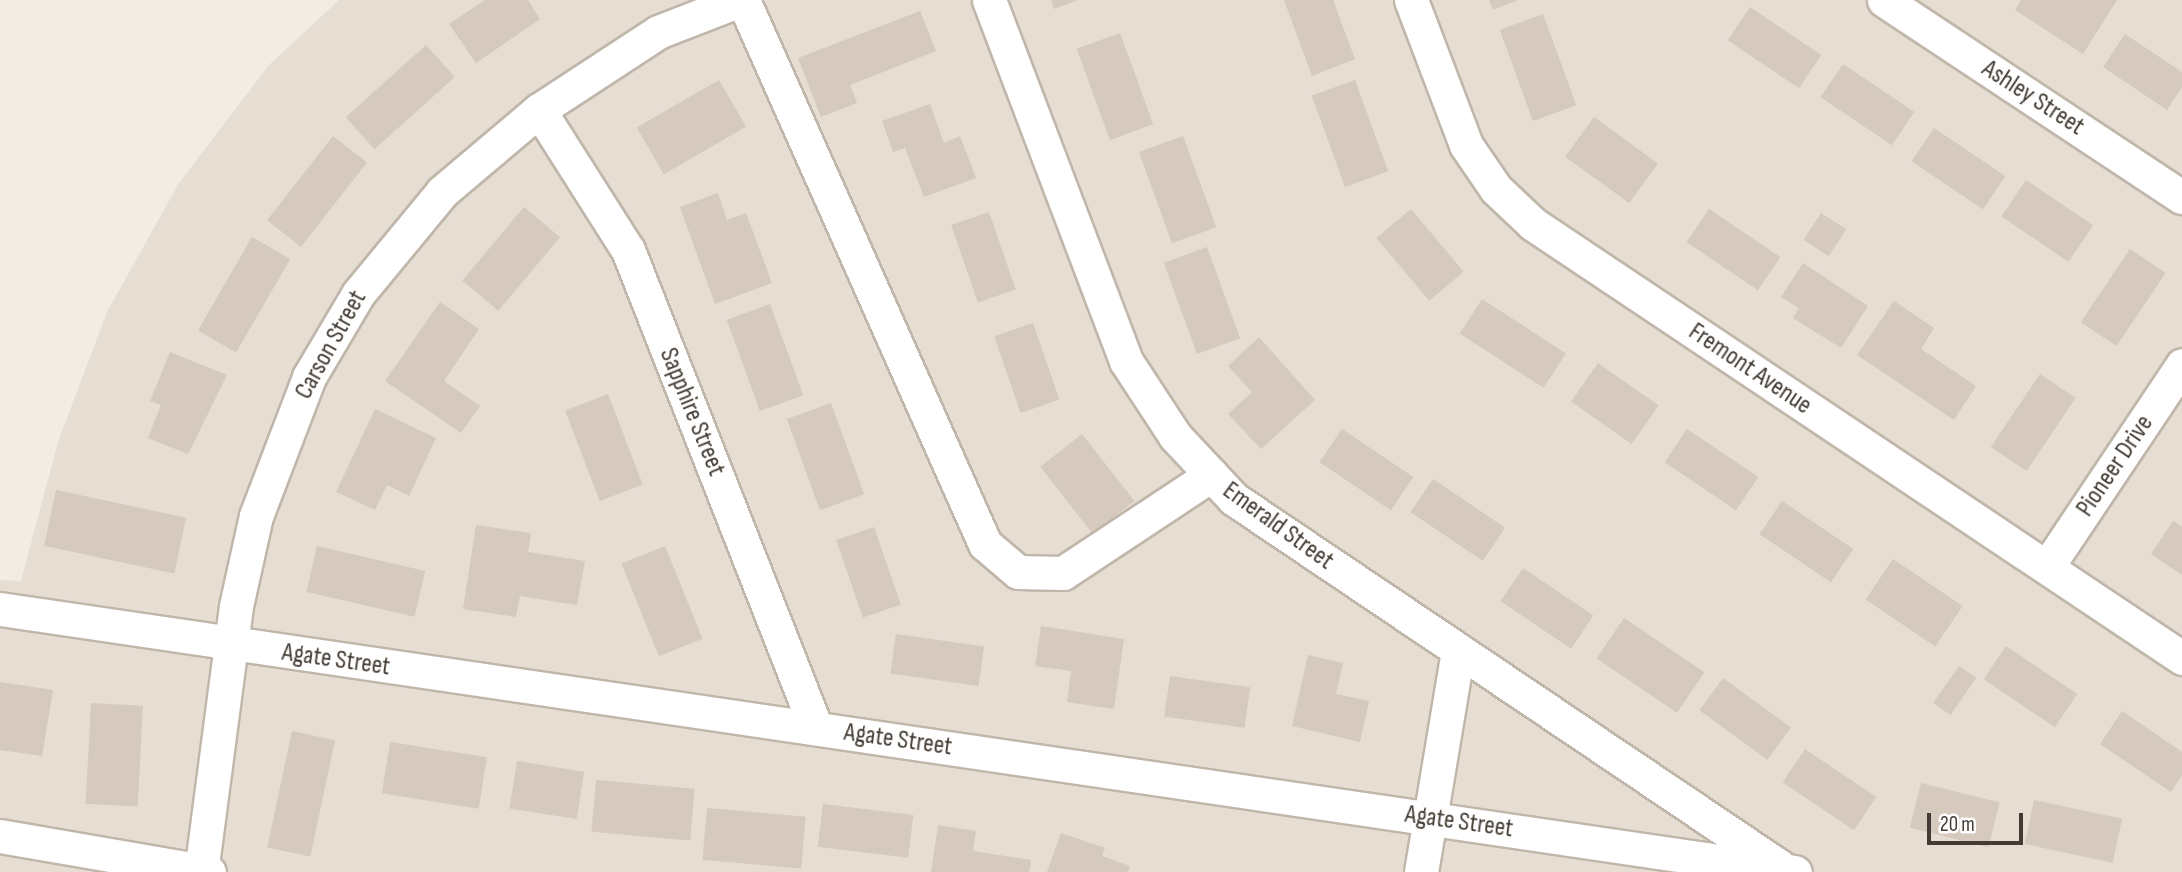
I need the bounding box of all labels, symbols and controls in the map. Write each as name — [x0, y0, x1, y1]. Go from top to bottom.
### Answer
street label: Ashley Street — [1976, 53, 2090, 143]
street label: Carson Street — [288, 285, 374, 405]
street label: Fremont Avenue — [1683, 316, 1817, 422]
street label: Sapphire Street — [652, 344, 732, 480]
street label: Pioneer Drive — [2070, 409, 2160, 523]
street label: Emerald Street — [1216, 475, 1340, 577]
street label: Agate Street — [280, 637, 392, 683]
street label: Agate Street — [842, 717, 954, 763]
scale bar — [1930, 798, 2026, 842]
street label: Agate Street — [1403, 799, 1515, 845]
text: 20 m — [1940, 812, 1975, 837]

